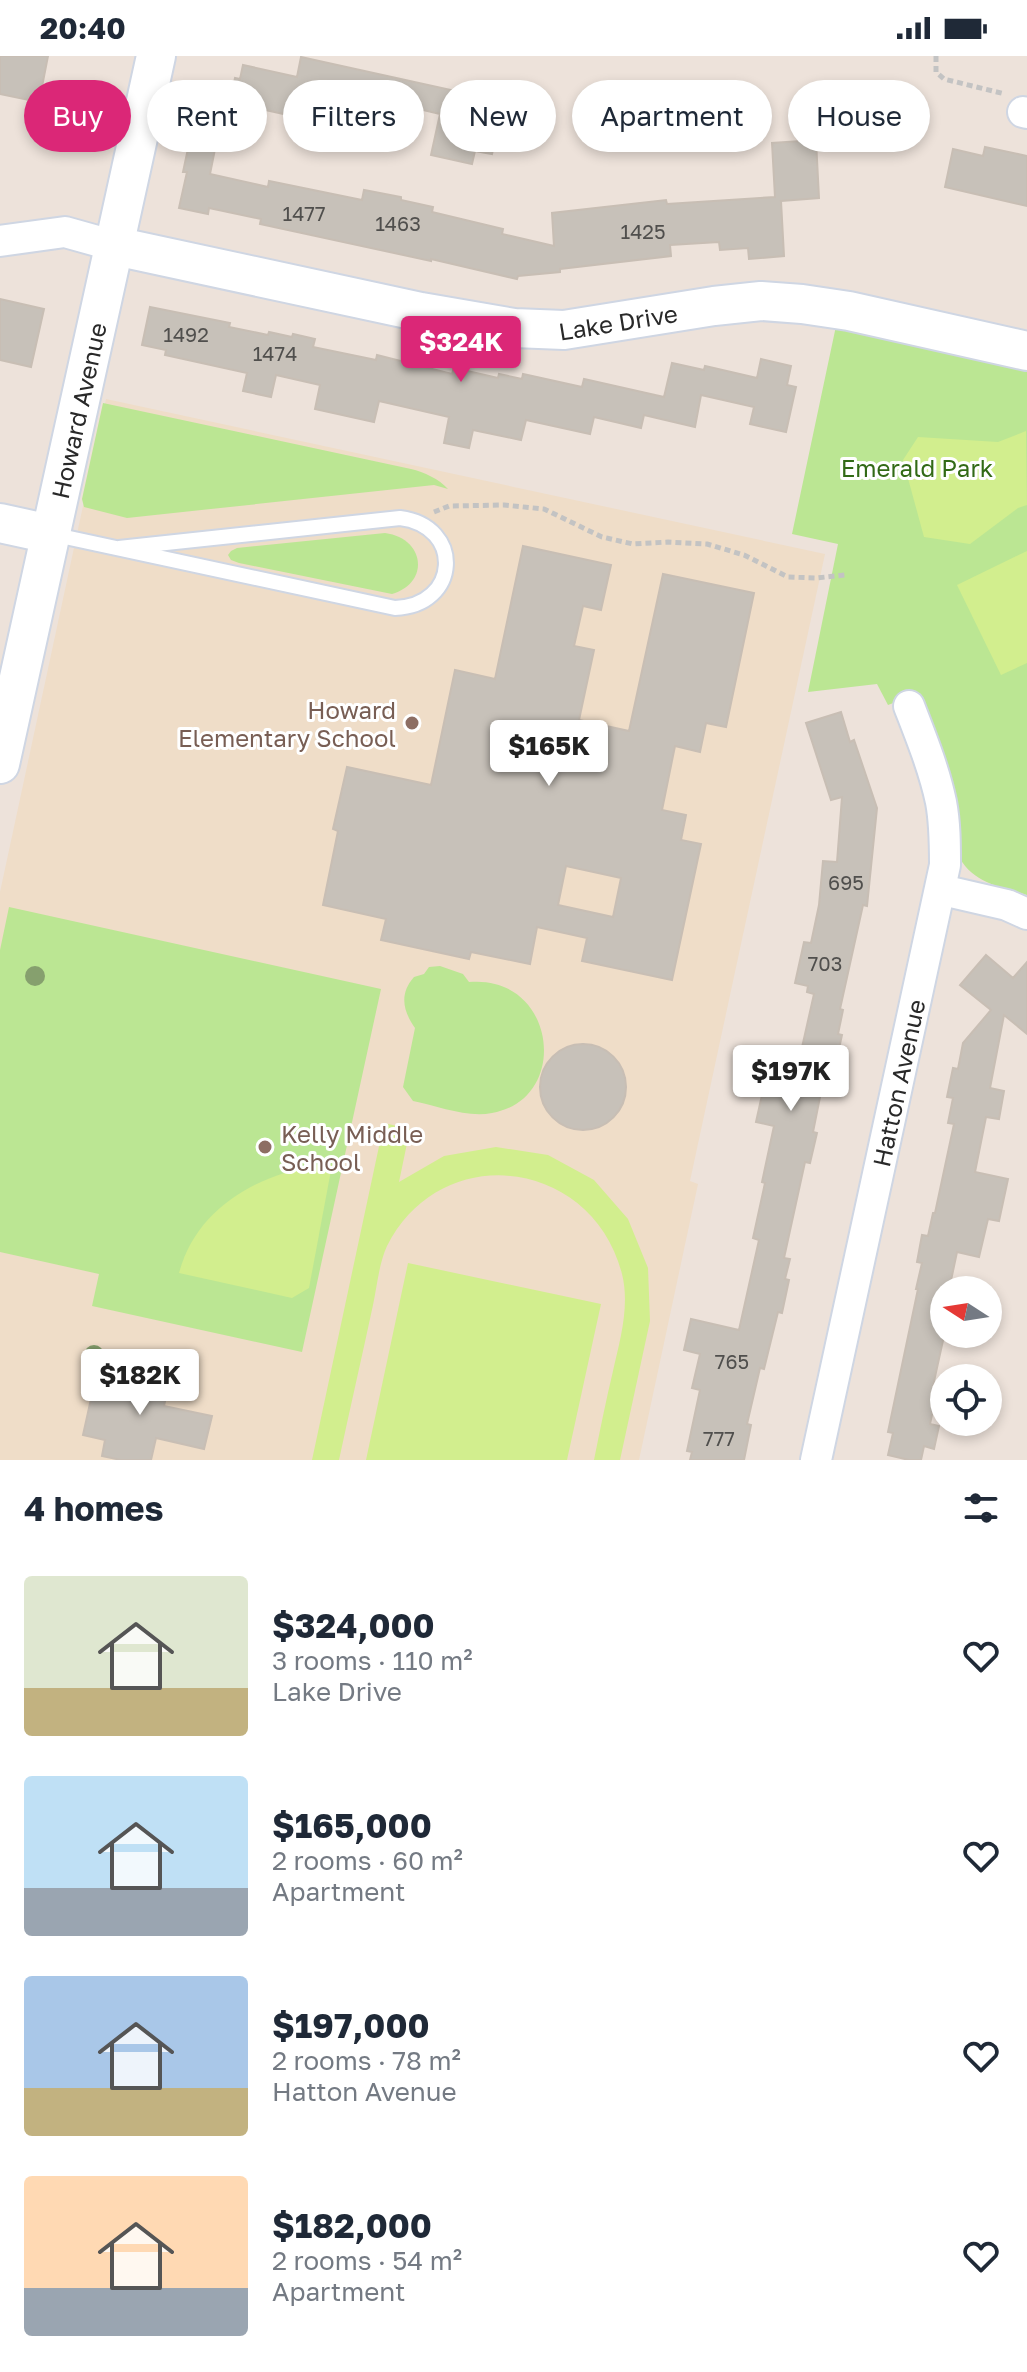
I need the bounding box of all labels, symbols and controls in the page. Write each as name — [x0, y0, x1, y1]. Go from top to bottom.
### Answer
text: 20:40 — [40, 10, 126, 46]
chip: Buy — [24, 80, 131, 152]
chip: Rent — [147, 80, 267, 152]
chip: Filters — [283, 80, 424, 152]
chip: New — [440, 80, 556, 152]
chip: Apartment — [572, 80, 772, 152]
chip: House — [788, 80, 930, 152]
house number: 1477 — [282, 201, 326, 225]
house number: 1463 — [375, 211, 421, 235]
house number: 1425 — [620, 219, 666, 243]
street label: Lake Drive — [556, 298, 679, 345]
pin: $324K — [405, 316, 517, 384]
street label: Howard Avenue — [44, 320, 111, 501]
house number: 1492 — [163, 322, 209, 346]
text: $324K — [419, 326, 503, 357]
house number: 1474 — [253, 341, 297, 365]
park label: Emerald Park — [841, 453, 993, 482]
place label: Howard Elementary School — [178, 695, 396, 752]
marker: Howard Elementary School — [403, 714, 421, 732]
pin: $165K — [493, 720, 605, 788]
text: $165K — [508, 730, 590, 761]
house number: 695 — [828, 870, 864, 894]
house number: 703 — [808, 951, 842, 975]
street label: Hatton Avenue — [866, 996, 930, 1169]
pin: $197K — [735, 1045, 847, 1113]
text: $197K — [751, 1055, 831, 1086]
place label: Kelly Middle School — [281, 1119, 423, 1176]
marker: Kelly Middle School — [256, 1138, 274, 1156]
north arrow — [930, 1276, 1002, 1348]
map controls — [930, 1276, 1002, 1436]
pin: $182K — [84, 1349, 196, 1417]
house number: 765 — [715, 1349, 749, 1373]
text: $182K — [99, 1359, 181, 1390]
button: locate — [930, 1364, 1002, 1436]
house number: 777 — [703, 1426, 735, 1450]
icon: filters — [959, 1486, 1003, 1530]
text: 4 homes — [24, 1488, 164, 1528]
text: $324,000 — [272, 1605, 435, 1645]
icon: home — [88, 1608, 184, 1704]
icon: heart — [959, 1634, 1003, 1678]
text: 3 rooms · 110 m² — [272, 1645, 473, 1676]
text: Lake Drive — [272, 1676, 402, 1707]
text: $165,000 — [272, 1805, 432, 1845]
icon: home — [88, 1808, 184, 1904]
icon: heart — [959, 1834, 1003, 1878]
text: 2 rooms · 60 m² — [272, 1845, 463, 1876]
text: Apartment — [272, 1876, 405, 1907]
text: $197,000 — [272, 2005, 430, 2045]
icon: home — [88, 2008, 184, 2104]
icon: heart — [959, 2034, 1003, 2078]
text: 2 rooms · 78 m² — [272, 2045, 461, 2076]
text: Hatton Avenue — [272, 2076, 457, 2107]
text: $182,000 — [272, 2205, 432, 2245]
icon: home — [88, 2208, 184, 2304]
icon: heart — [959, 2234, 1003, 2278]
text: 2 rooms · 54 m² — [272, 2245, 462, 2276]
text: Apartment — [272, 2276, 405, 2307]

